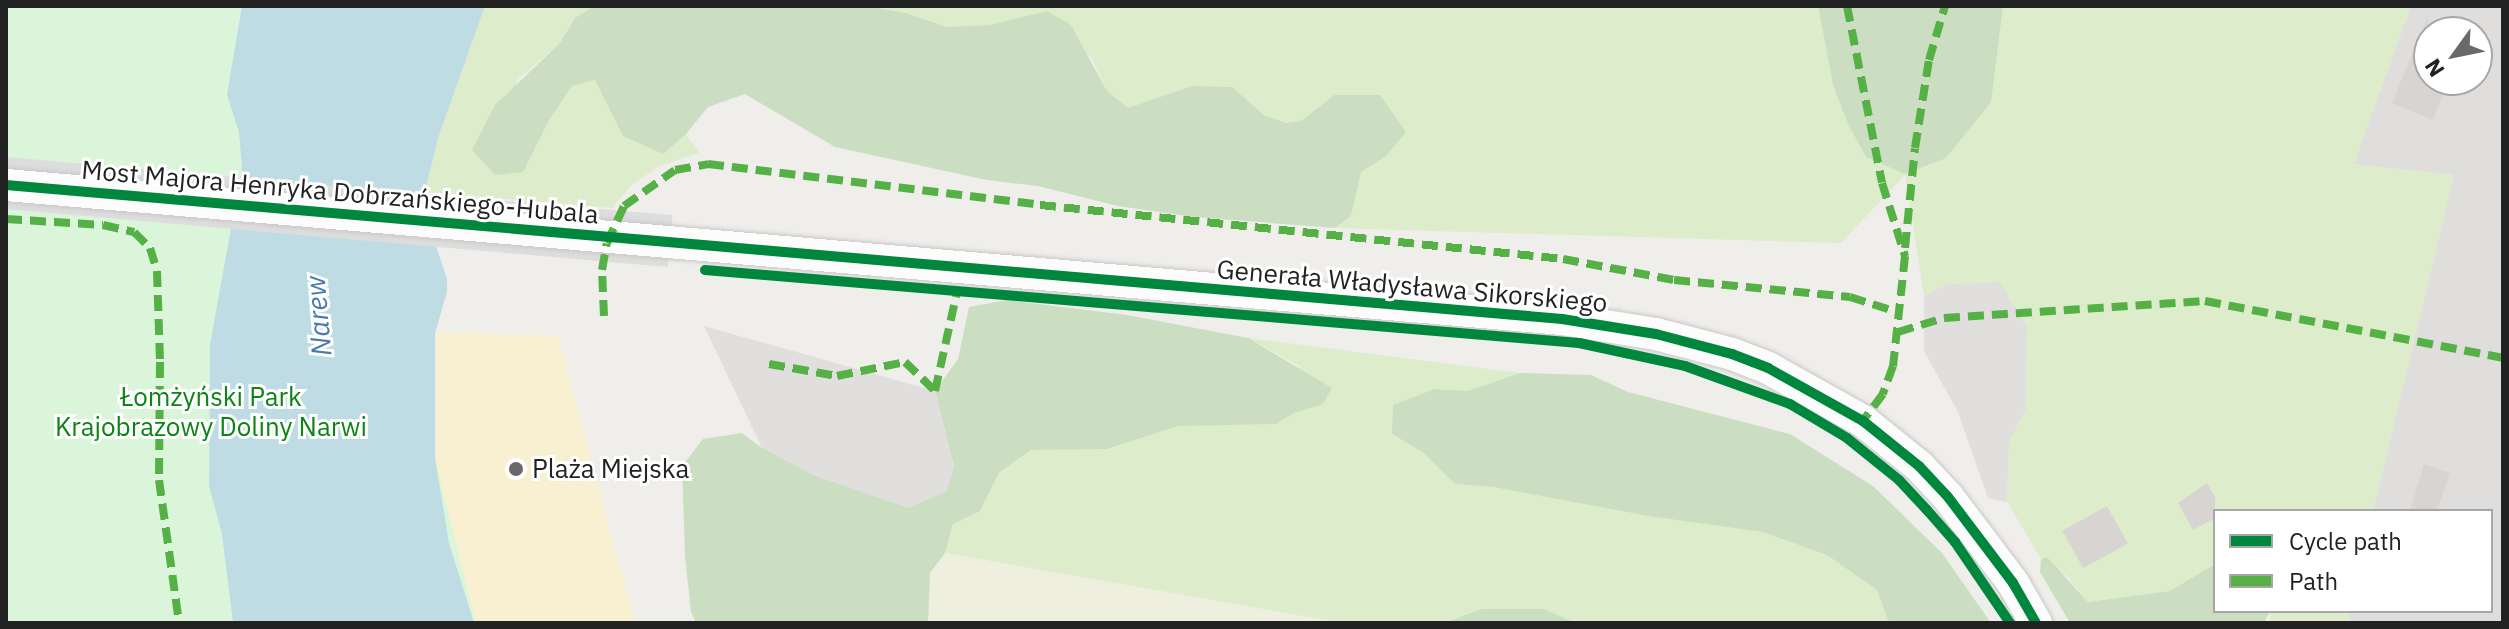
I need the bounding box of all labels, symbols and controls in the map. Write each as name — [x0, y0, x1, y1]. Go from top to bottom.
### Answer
north arrow — [2413, 16, 2493, 96]
text: N — [2418, 54, 2451, 83]
street label: Most Majora Henryka Dobrzańskiego-Hubala — [80, 154, 600, 230]
street label: Generała Władysława Sikorskiego — [1215, 253, 1609, 319]
water label: Narew — [298, 274, 338, 358]
park label: Łomżyński Park Krajobrazowy Doliny Narwi — [55, 381, 367, 442]
place label: Plaża Miejska — [532, 453, 689, 485]
marker: Plaża Miejska — [507, 460, 525, 478]
legend — [2213, 509, 2493, 613]
text: Cycle path — [2289, 525, 2402, 557]
text: Path — [2289, 565, 2338, 597]

